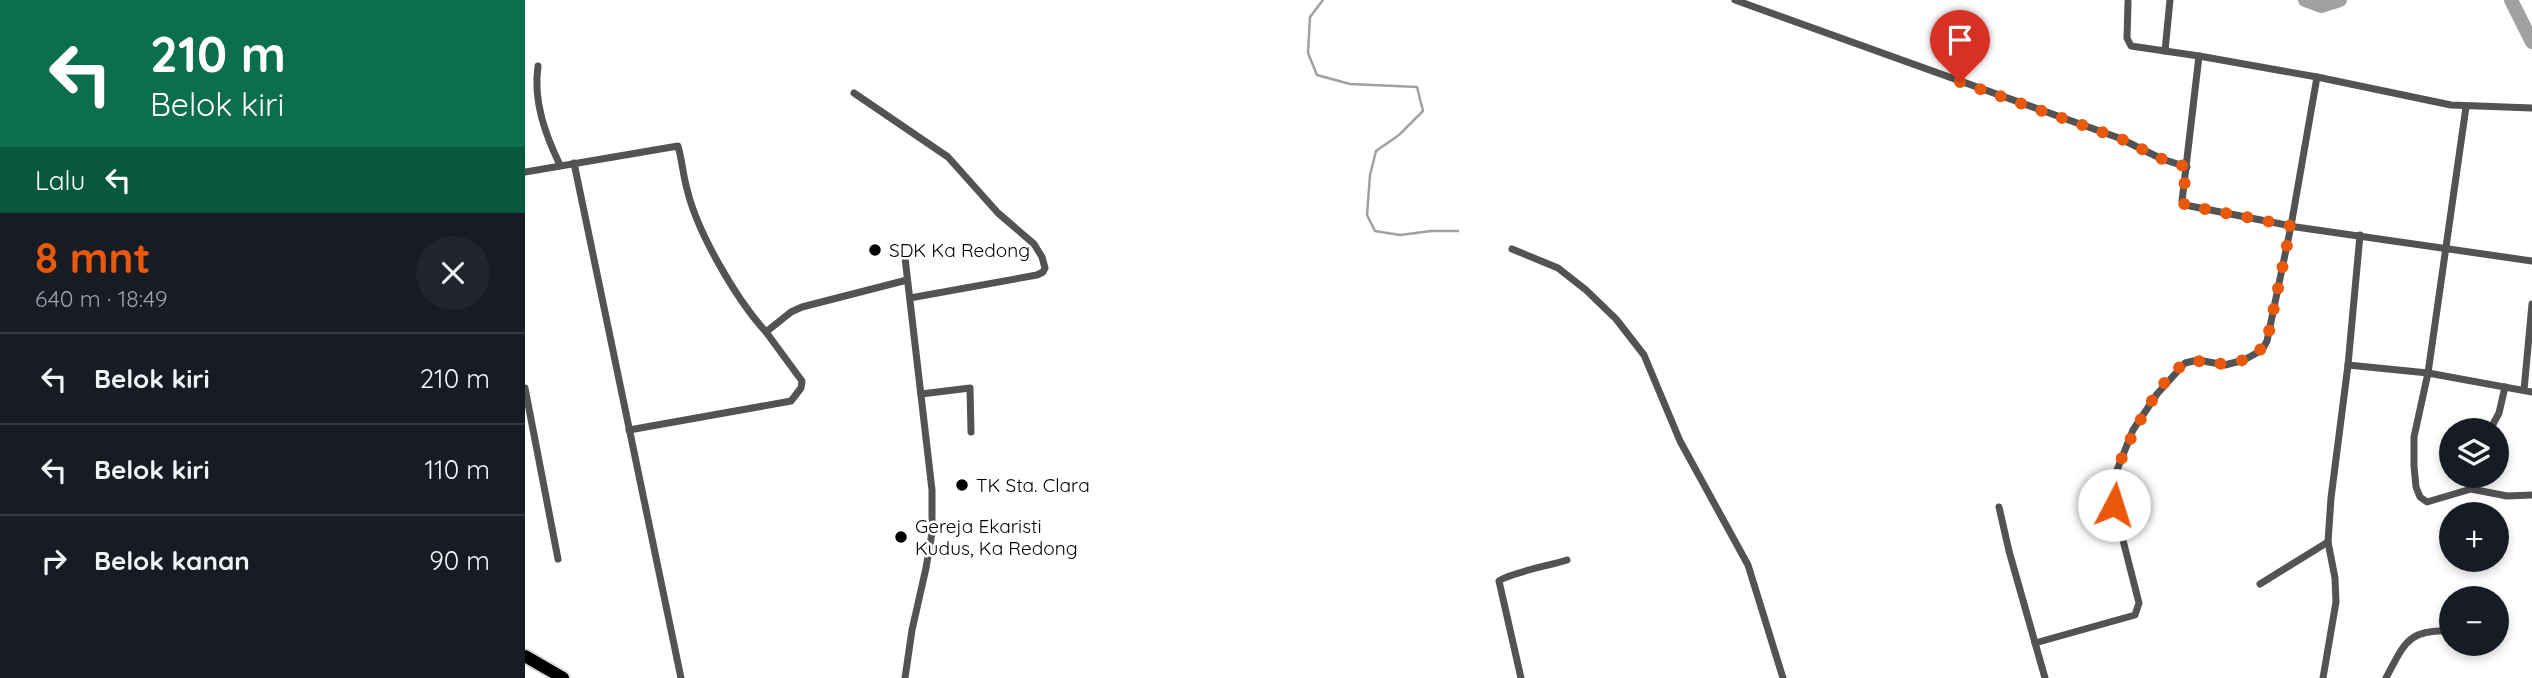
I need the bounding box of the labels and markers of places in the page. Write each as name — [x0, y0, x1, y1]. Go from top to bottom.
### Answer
pin — [1930, 10, 1990, 82]
place label: SDK Ka Redong — [889, 238, 1030, 262]
marker: SDK Ka Redong — [867, 242, 883, 258]
place label: TK Sta. Clara — [976, 473, 1090, 497]
marker: TK Sta. Clara — [954, 477, 970, 493]
place label: Gereja Ekaristi Kudus, Ka Redong — [915, 514, 1078, 560]
marker: Gereja Ekaristi Kudus, Ka Redong — [893, 529, 909, 545]

